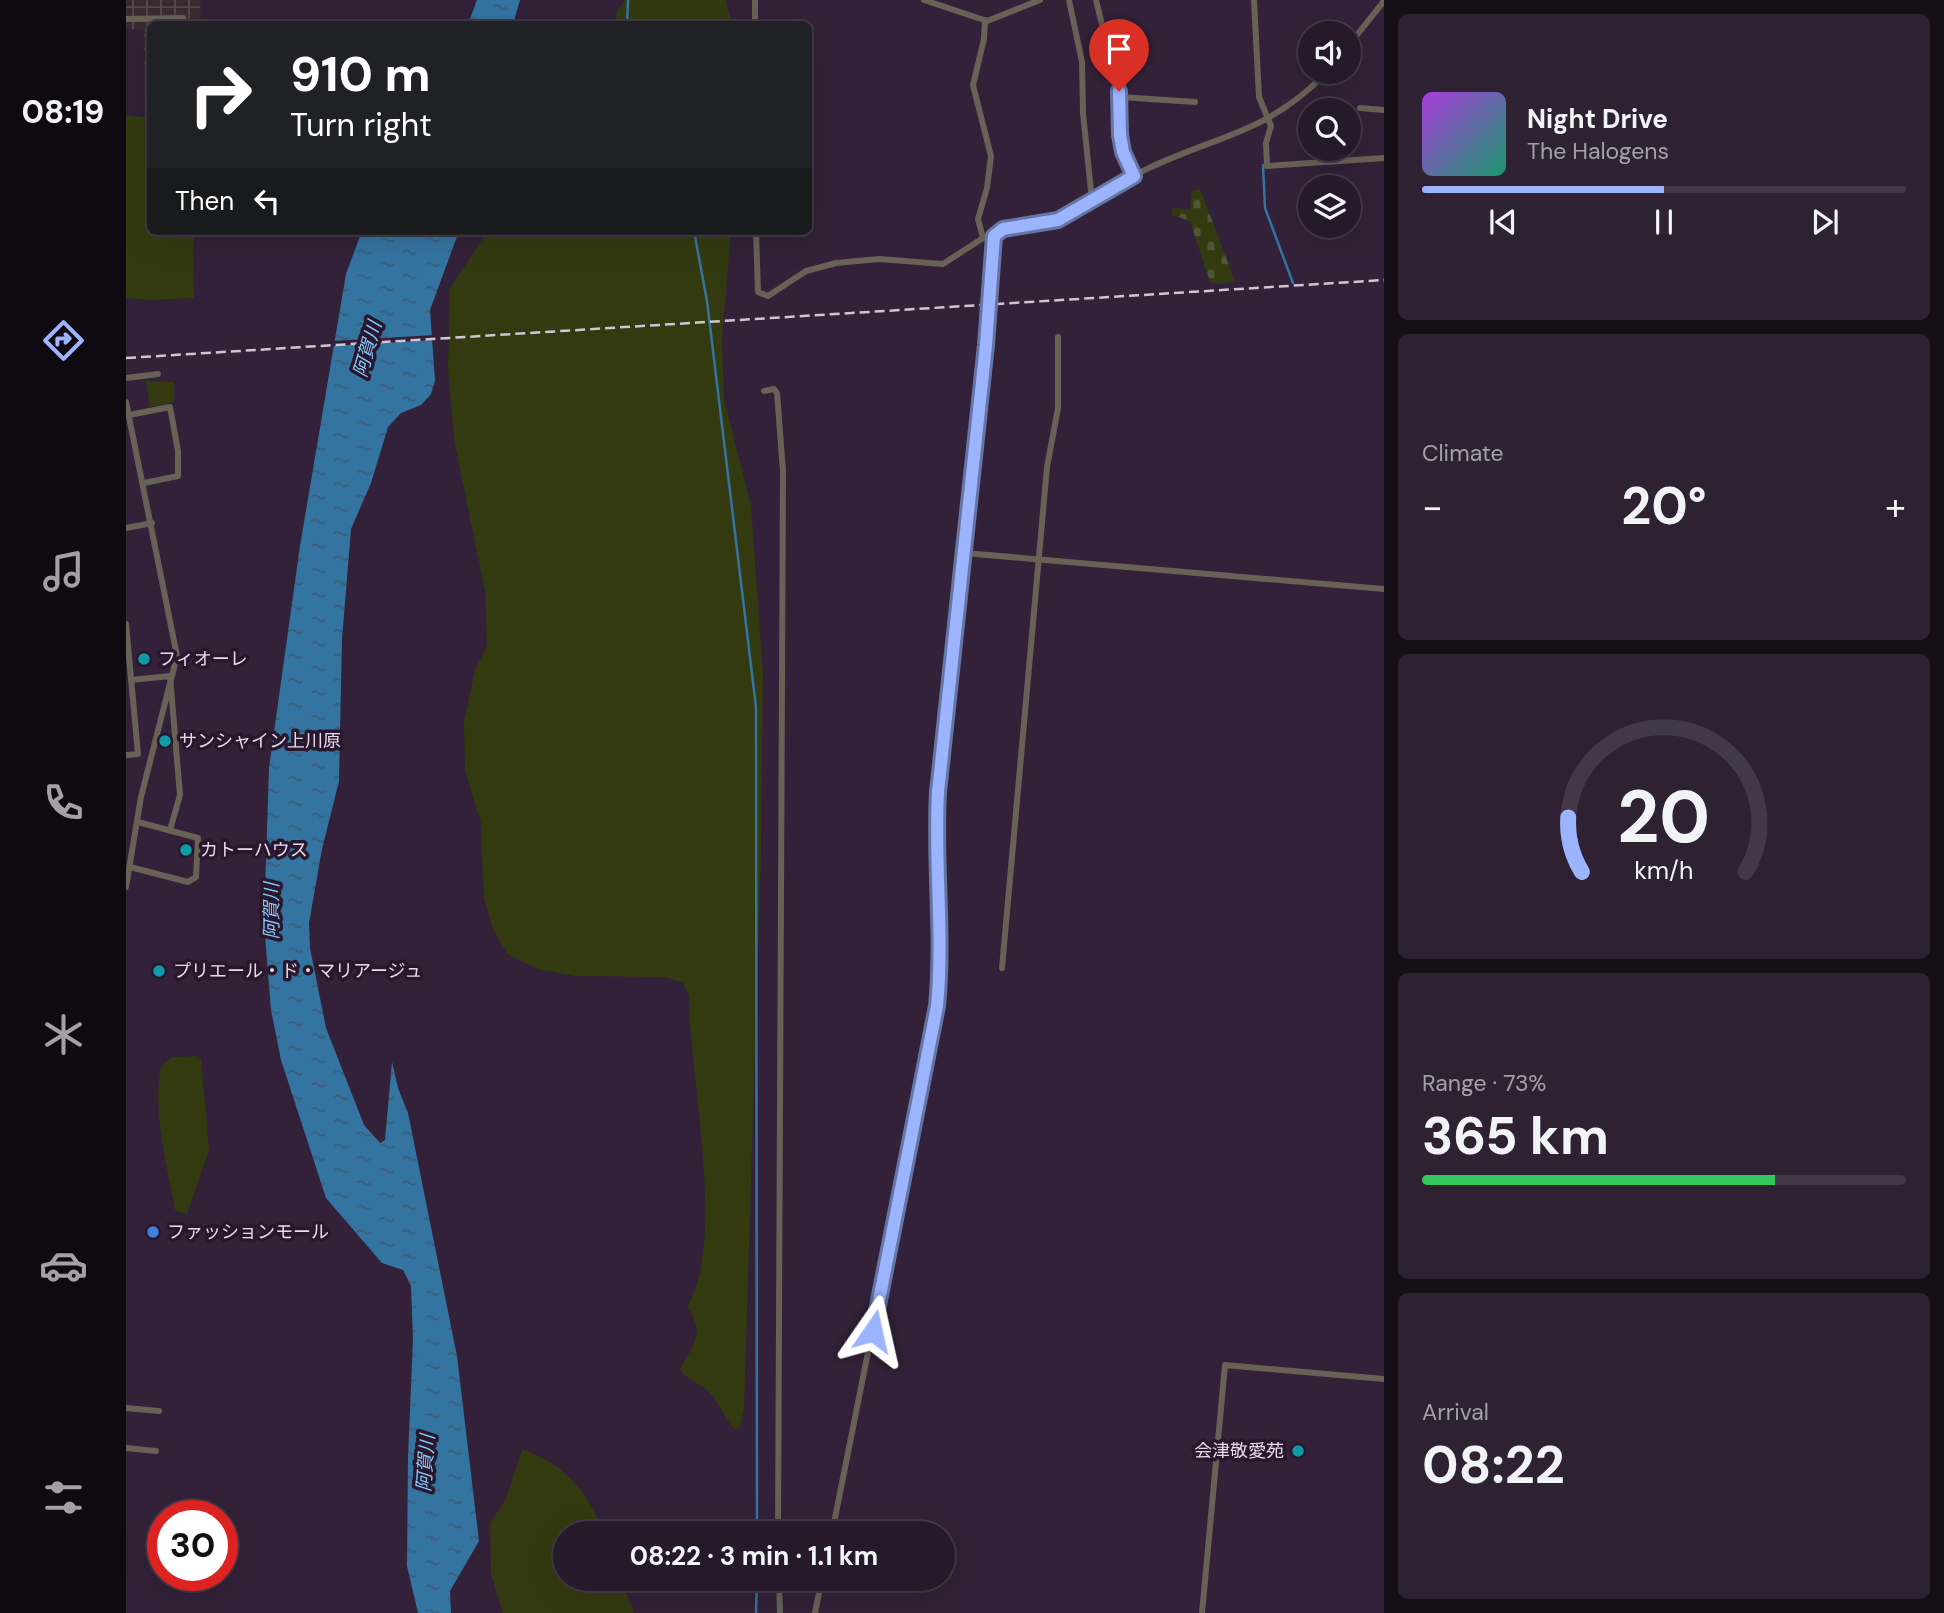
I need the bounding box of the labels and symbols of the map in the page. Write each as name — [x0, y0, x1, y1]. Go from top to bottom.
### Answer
pin — [1089, 19, 1149, 91]
water label: 阿賀川 — [348, 316, 388, 380]
place label: フィオーレ — [158, 647, 248, 671]
marker: フィオーレ — [136, 651, 152, 667]
place label: サンシャイン上川原 — [179, 729, 341, 753]
marker: サンシャイン上川原 — [157, 733, 173, 749]
place label: カトーハウス — [200, 838, 308, 862]
marker: カトーハウス — [178, 842, 194, 858]
water label: 阿賀川 — [259, 881, 284, 940]
place label: プリエール・ド・マリアージュ — [173, 959, 422, 983]
marker: プリエール・ド・マリアージュ — [151, 963, 167, 979]
place label: ファッションモール — [167, 1220, 329, 1244]
marker: ファッションモール — [145, 1224, 161, 1240]
position arrow — [836, 1294, 910, 1368]
water label: 阿賀川 — [411, 1432, 440, 1492]
place label: 会津敬愛苑 — [1194, 1439, 1284, 1463]
marker: 会津敬愛苑 — [1290, 1443, 1306, 1459]
speed limit sign: 30 — [147, 1500, 238, 1591]

